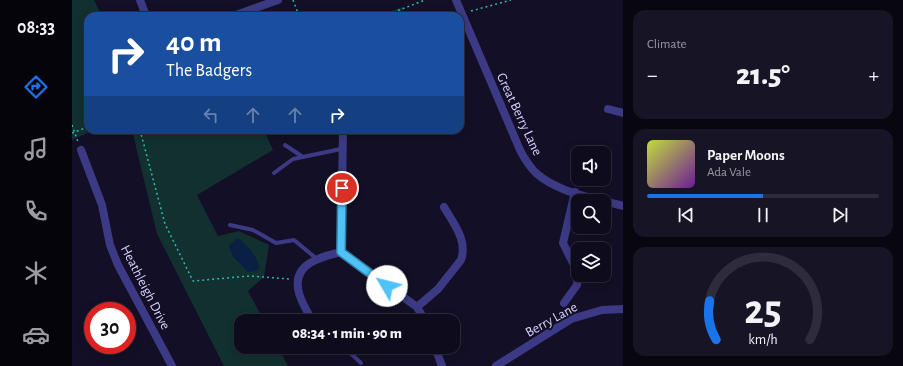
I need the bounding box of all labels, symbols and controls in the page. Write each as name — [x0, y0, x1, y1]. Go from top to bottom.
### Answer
text: 08:33 — [17, 19, 55, 37]
icon: right — [100, 28, 152, 80]
text: 40 m — [166, 29, 222, 57]
text: Climate — [647, 38, 686, 51]
text: 21.5° — [736, 60, 790, 90]
text: The Badgers — [166, 62, 252, 80]
text: − — [647, 64, 658, 86]
text: + — [868, 64, 879, 86]
street label: Great Berry Lane — [494, 71, 544, 158]
icon: directions — [22, 73, 50, 101]
icon: left — [200, 104, 222, 126]
icon: ahead — [242, 104, 264, 126]
icon: ahead — [284, 104, 306, 126]
icon: right — [326, 104, 348, 126]
icon: music — [22, 135, 50, 163]
map controls — [571, 146, 611, 282]
button: sound — [571, 146, 611, 186]
text: Paper Moons — [707, 148, 785, 163]
text: Ada Vale — [707, 166, 751, 179]
pin — [325, 171, 359, 205]
icon: arrive — [331, 177, 353, 199]
button: search — [571, 194, 611, 234]
icon: phone — [22, 197, 50, 225]
icon: previous — [675, 204, 697, 226]
icon: pause — [752, 204, 774, 226]
icon: next — [829, 204, 851, 226]
button: layers — [571, 242, 611, 282]
street label: Heathleigh Drive — [118, 243, 172, 332]
icon: climate — [22, 259, 50, 287]
position arrow — [366, 265, 408, 307]
text: 25 — [744, 289, 782, 330]
street label: Berry Lane — [523, 300, 580, 340]
speed limit sign: 30 — [84, 302, 136, 354]
icon: car — [22, 321, 50, 349]
text: 08:34 · 1 min · 90 m — [292, 326, 402, 341]
text: km/h — [748, 332, 778, 346]

